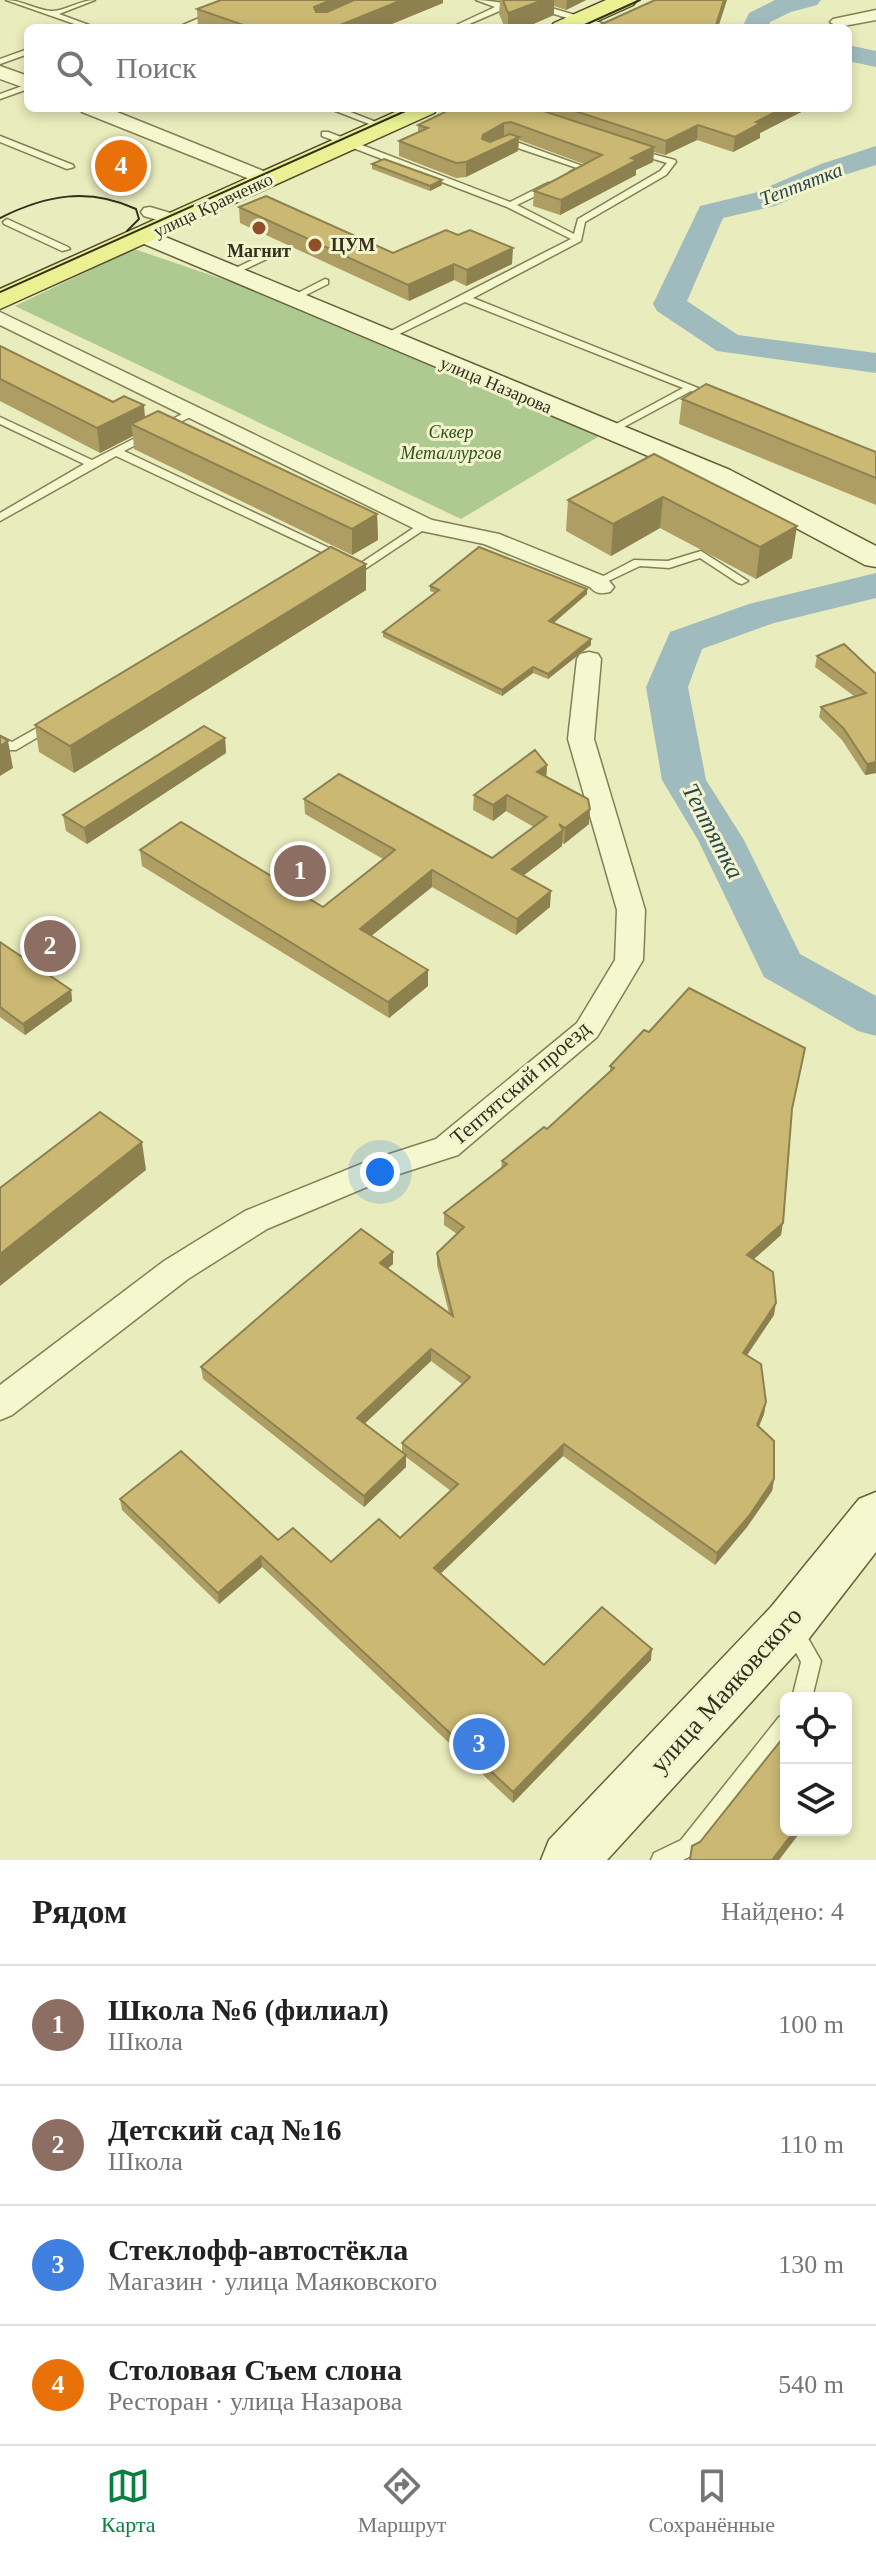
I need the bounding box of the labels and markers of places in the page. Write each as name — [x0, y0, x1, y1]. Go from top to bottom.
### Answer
pin: 4 — [95, 136, 147, 196]
marker: Магнит — [250, 219, 268, 237]
place label: ЦУМ — [331, 235, 375, 255]
marker: ЦУМ — [306, 236, 324, 254]
place label: Магнит — [227, 241, 291, 261]
pin: 1 — [274, 841, 326, 901]
pin: 2 — [24, 916, 76, 976]
pin: 3 — [453, 1714, 505, 1774]

